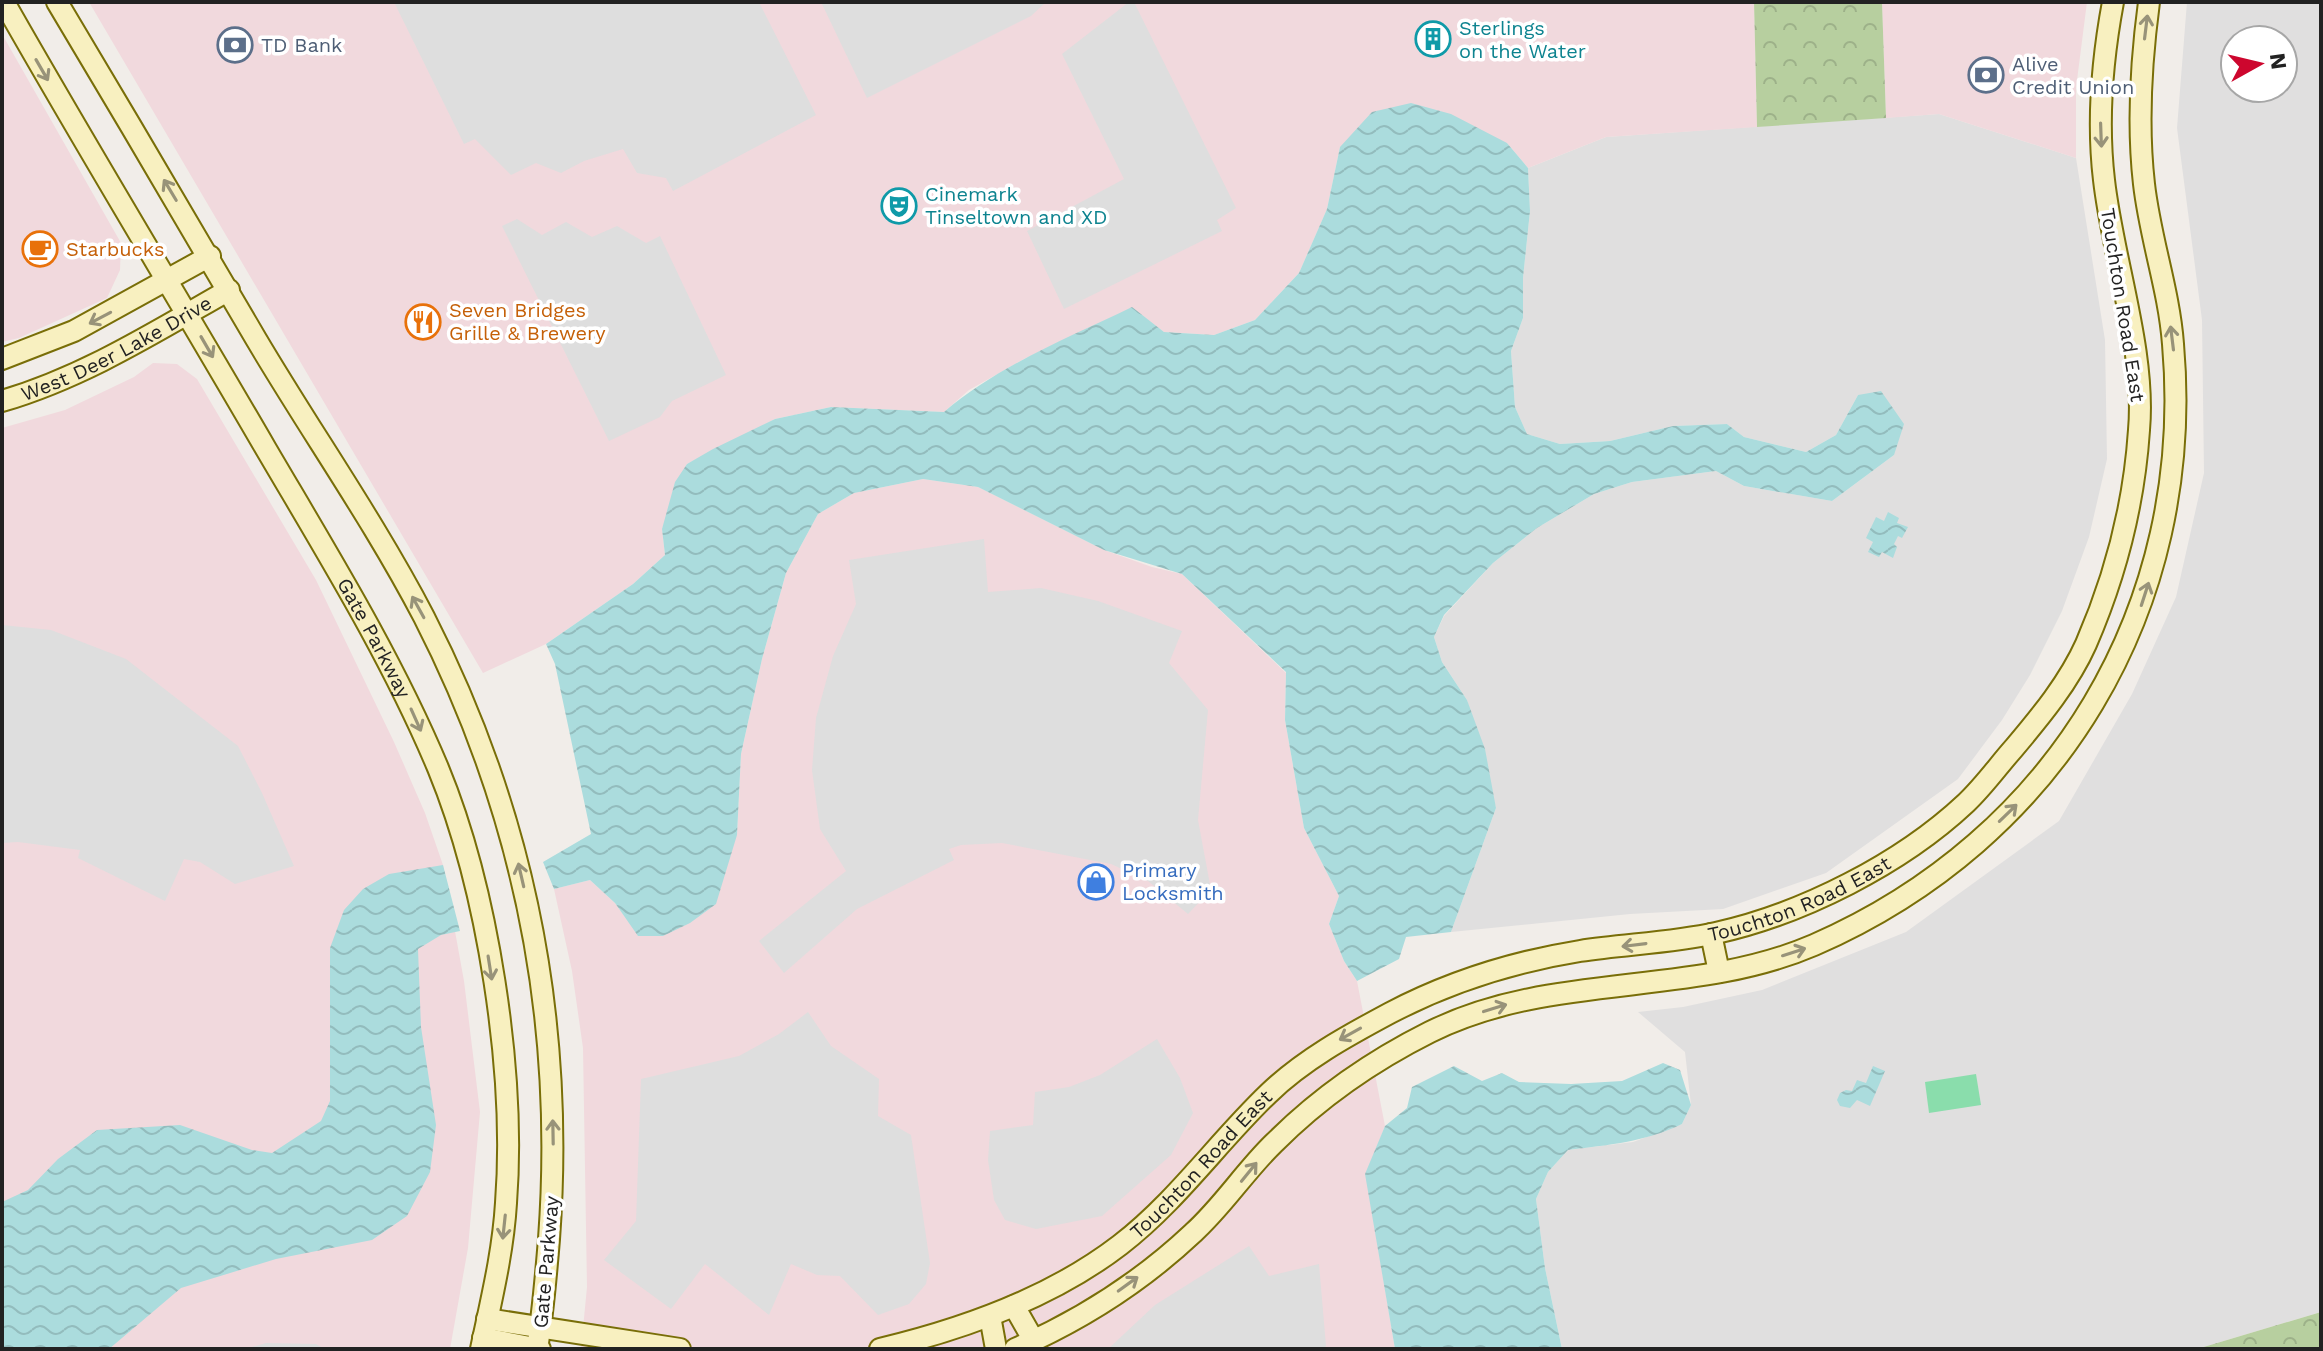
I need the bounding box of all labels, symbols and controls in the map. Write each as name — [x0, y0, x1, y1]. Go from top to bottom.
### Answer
one-way arrow — [2139, 15, 2154, 40]
place label: Sterlings on the Water — [1459, 16, 1586, 63]
building icon: Sterlings on the Water — [1414, 20, 1452, 58]
north arrow — [2219, 24, 2299, 104]
bank icon: TD Bank — [216, 26, 254, 64]
place label: TD Bank — [261, 33, 342, 57]
text: N — [2265, 51, 2292, 71]
place label: Alive Credit Union — [2012, 52, 2134, 99]
bank icon: Alive Credit Union — [1967, 56, 2005, 94]
one-way arrow — [34, 58, 50, 81]
one-way arrow — [2094, 121, 2109, 148]
one-way arrow — [161, 179, 177, 202]
place label: Cinemark Tinseltown and XD — [925, 182, 1108, 229]
theatre icon: Cinemark Tinseltown and XD — [880, 187, 918, 225]
street label: Touchton Road East — [2096, 206, 2150, 404]
cafe icon: Starbucks — [21, 230, 59, 268]
place label: Starbucks — [66, 237, 164, 261]
street label: West Deer Lake Drive — [18, 291, 216, 406]
place label: Seven Bridges Grille & Brewery — [449, 298, 606, 345]
restaurant icon: Seven Bridges Grille & Brewery — [404, 303, 442, 341]
one-way arrow — [88, 310, 112, 326]
one-way arrow — [2164, 326, 2179, 351]
one-way arrow — [199, 335, 215, 358]
street label: Gate Parkway — [332, 574, 416, 703]
one-way arrow — [2138, 582, 2153, 607]
one-way arrow — [409, 595, 425, 619]
one-way arrow — [410, 707, 425, 732]
one-way arrow — [1998, 803, 2018, 822]
street label: Touchton Road East — [1706, 851, 1896, 946]
place label: Primary Locksmith — [1122, 858, 1224, 905]
one-way arrow — [512, 862, 527, 888]
shop icon: Primary Locksmith — [1077, 863, 1115, 901]
one-way arrow — [1621, 938, 1648, 953]
one-way arrow — [1782, 943, 1807, 958]
one-way arrow — [484, 955, 499, 980]
one-way arrow — [1481, 1000, 1507, 1015]
one-way arrow — [1339, 1027, 1363, 1043]
street label: Touchton Road East — [1125, 1084, 1277, 1244]
one-way arrow — [545, 1119, 561, 1146]
one-way arrow — [1240, 1162, 1258, 1183]
street label: Gate Parkway — [528, 1194, 564, 1329]
one-way arrow — [496, 1213, 511, 1240]
one-way arrow — [1117, 1276, 1139, 1292]

